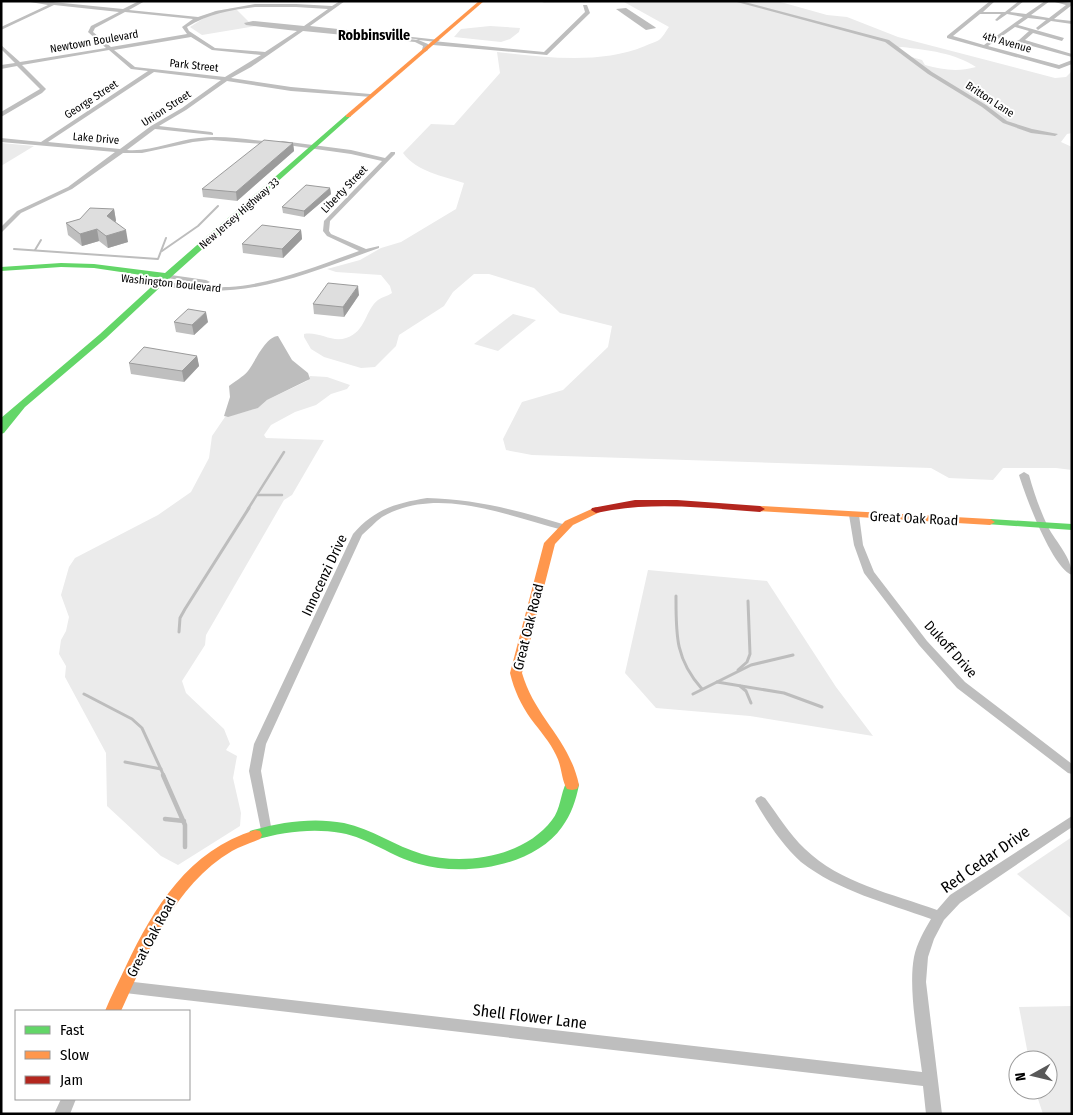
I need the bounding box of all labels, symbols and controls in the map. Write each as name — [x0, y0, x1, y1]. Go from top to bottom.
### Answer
street label: Newtown Boulevard — [49, 27, 139, 56]
district label: Robbinsville — [338, 27, 410, 44]
street label: 4th Avenue — [981, 29, 1033, 56]
street label: Park Street — [169, 56, 219, 75]
street label: George Street — [62, 77, 121, 122]
street label: Britton Lane — [963, 79, 1016, 120]
street label: Union Street — [139, 87, 194, 129]
street label: Lake Drive — [72, 130, 120, 147]
street label: Liberty Street — [319, 163, 370, 216]
street label: New Jersey Highway 33 — [197, 175, 282, 252]
street label: Washington Boulevard — [120, 272, 222, 295]
street label: Great Oak Road — [869, 508, 959, 529]
street label: Innocenzi Drive — [298, 532, 351, 619]
street label: Great Oak Road — [510, 582, 547, 672]
street label: Dukoff Drive — [921, 617, 981, 681]
street label: Red Cedar Drive — [937, 822, 1033, 897]
street label: Great Oak Road — [123, 894, 180, 980]
street label: Shell Flower Lane — [472, 1000, 588, 1033]
legend — [15, 1010, 190, 1100]
text: Fast — [60, 1021, 84, 1039]
text: Slow — [60, 1046, 89, 1064]
north arrow — [1008, 1050, 1058, 1100]
text: Jam — [60, 1071, 83, 1089]
text: N — [1012, 1071, 1030, 1082]

